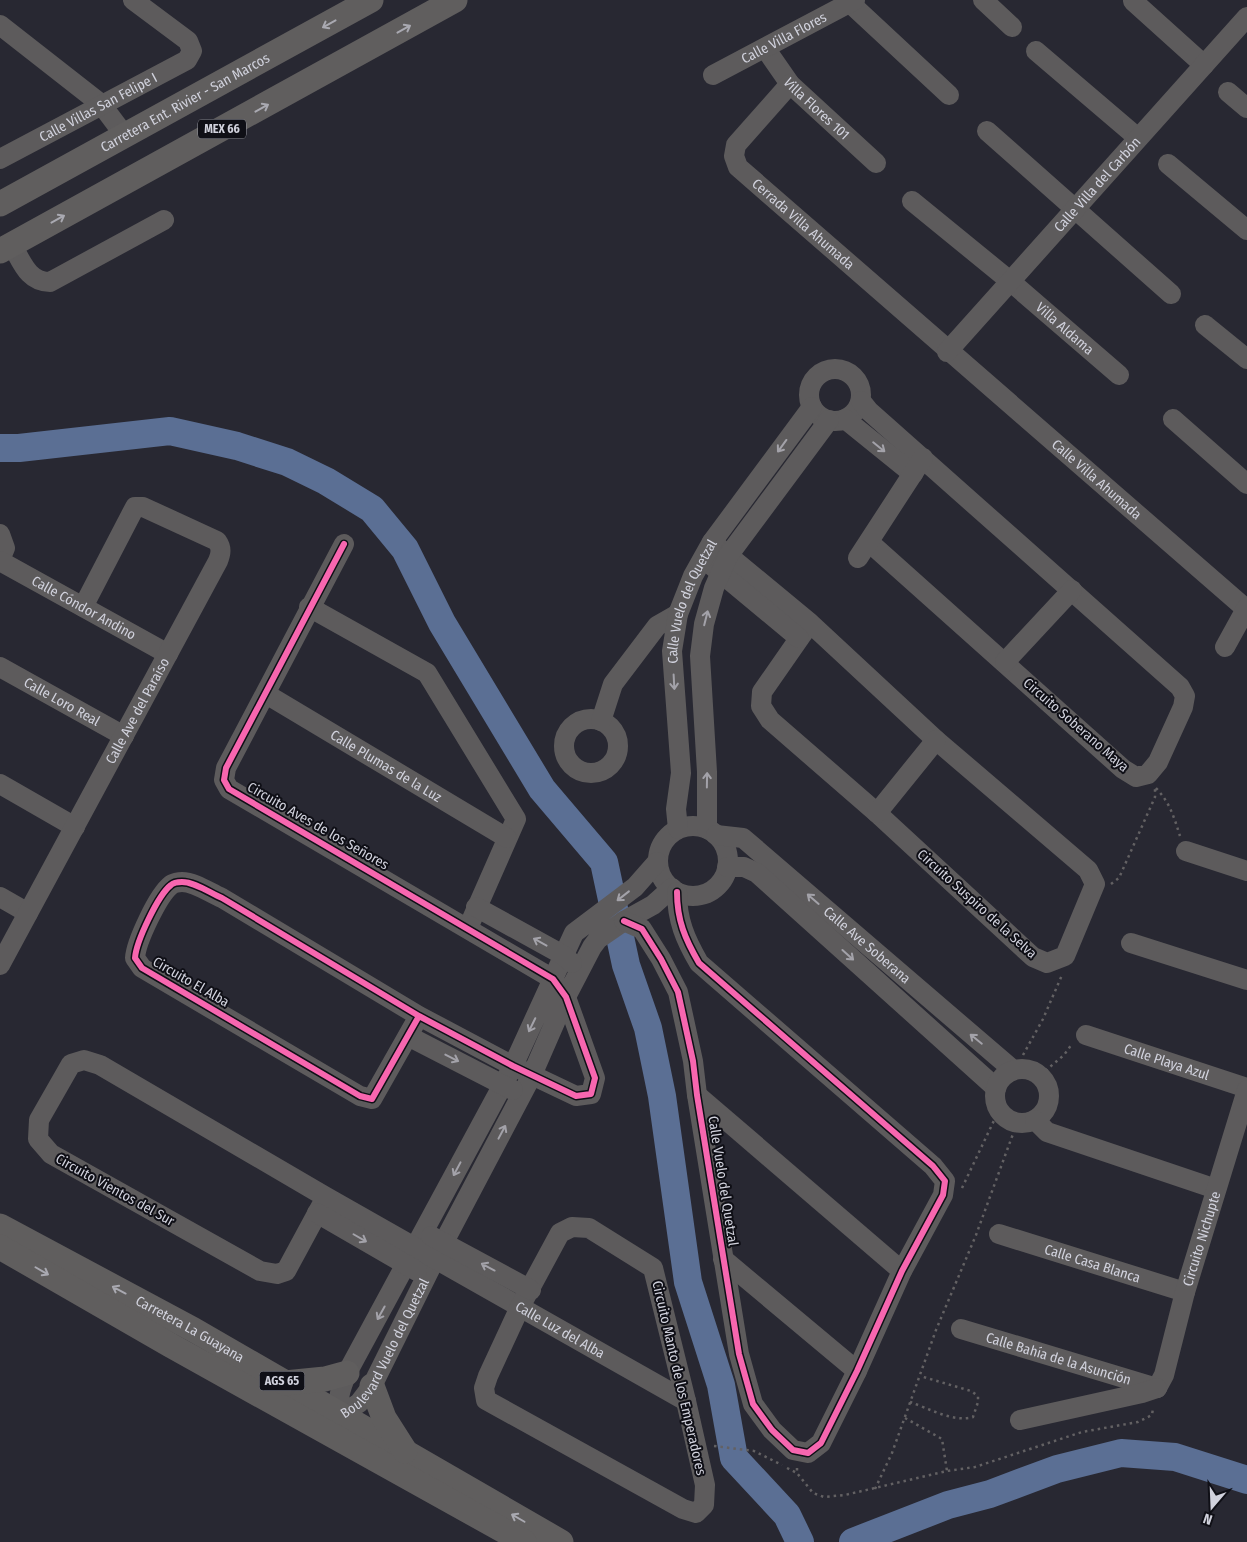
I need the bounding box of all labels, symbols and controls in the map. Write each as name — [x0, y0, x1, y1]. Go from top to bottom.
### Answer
street label: Calle Villa Flores — [738, 8, 829, 67]
one-way arrow — [322, 19, 336, 29]
one-way arrow — [396, 23, 411, 33]
street label: Carretera Ent. Rivier - San Marcos — [97, 49, 272, 156]
street label: Calle Villas San Felipe I — [36, 69, 160, 145]
street label: Villa Flores 101 — [780, 74, 853, 143]
one-way arrow — [254, 102, 269, 112]
road number: MEX 66 — [198, 120, 246, 138]
street label: Calle Villa del Carbón — [1050, 133, 1144, 235]
street label: Cerrada Villa Ahumada — [749, 175, 858, 273]
one-way arrow — [50, 214, 65, 224]
street label: Villa Aldama — [1032, 299, 1098, 358]
street label: Calle Villa Ahumada — [1048, 436, 1145, 523]
one-way arrow — [777, 439, 787, 453]
one-way arrow — [872, 441, 885, 452]
street label: Calle Vuelo del Quetzal — [663, 536, 720, 664]
street label: Calle Cóndor Andino — [29, 572, 139, 643]
one-way arrow — [702, 611, 711, 627]
street label: Calle Ave del Paraíso — [102, 655, 173, 767]
street label: Calle Loro Real — [21, 674, 103, 730]
one-way arrow — [669, 674, 678, 690]
street label: Circuito Soberano Maya — [1020, 674, 1132, 776]
street label: Calle Plumas de la Luz — [327, 726, 445, 806]
one-way arrow — [702, 772, 712, 788]
street label: Circuito Aves de los Señores — [244, 778, 392, 874]
street label: Circuito Suspiro de la Selva — [914, 846, 1040, 962]
one-way arrow — [617, 891, 630, 902]
one-way arrow — [807, 893, 820, 904]
street label: Calle Ave Soberana — [820, 903, 914, 987]
one-way arrow — [532, 937, 547, 947]
one-way arrow — [842, 949, 855, 961]
street label: Circuito El Alba — [150, 953, 232, 1011]
one-way arrow — [527, 1017, 536, 1032]
one-way arrow — [969, 1034, 982, 1045]
street label: Calle Playa Azul — [1122, 1040, 1212, 1084]
one-way arrow — [444, 1053, 459, 1063]
street label: Calle Vuelo del Quetzal — [704, 1115, 742, 1248]
one-way arrow — [497, 1125, 507, 1140]
street label: Circuito Vientos del Sur — [53, 1150, 178, 1230]
one-way arrow — [452, 1161, 461, 1176]
street label: Circuito Nichupte — [1179, 1189, 1224, 1288]
one-way arrow — [352, 1233, 366, 1243]
street label: Calle Casa Blanca — [1043, 1240, 1143, 1286]
one-way arrow — [480, 1262, 495, 1272]
one-way arrow — [35, 1266, 50, 1276]
street label: Boulevard Vuelo del Quetzal — [337, 1275, 433, 1422]
street label: Circuito Manto de los Emperadores — [648, 1279, 710, 1477]
one-way arrow — [112, 1285, 127, 1294]
street label: Carretera La Guayana — [133, 1292, 247, 1366]
street label: Calle Luz del Alba — [512, 1298, 608, 1362]
one-way arrow — [376, 1305, 386, 1320]
street label: Calle Bahía de la Asunción — [984, 1329, 1133, 1388]
road number: AGS 65 — [260, 1372, 304, 1390]
north arrow — [1187, 1482, 1237, 1532]
text: N — [1201, 1509, 1215, 1528]
one-way arrow — [512, 1512, 526, 1522]

